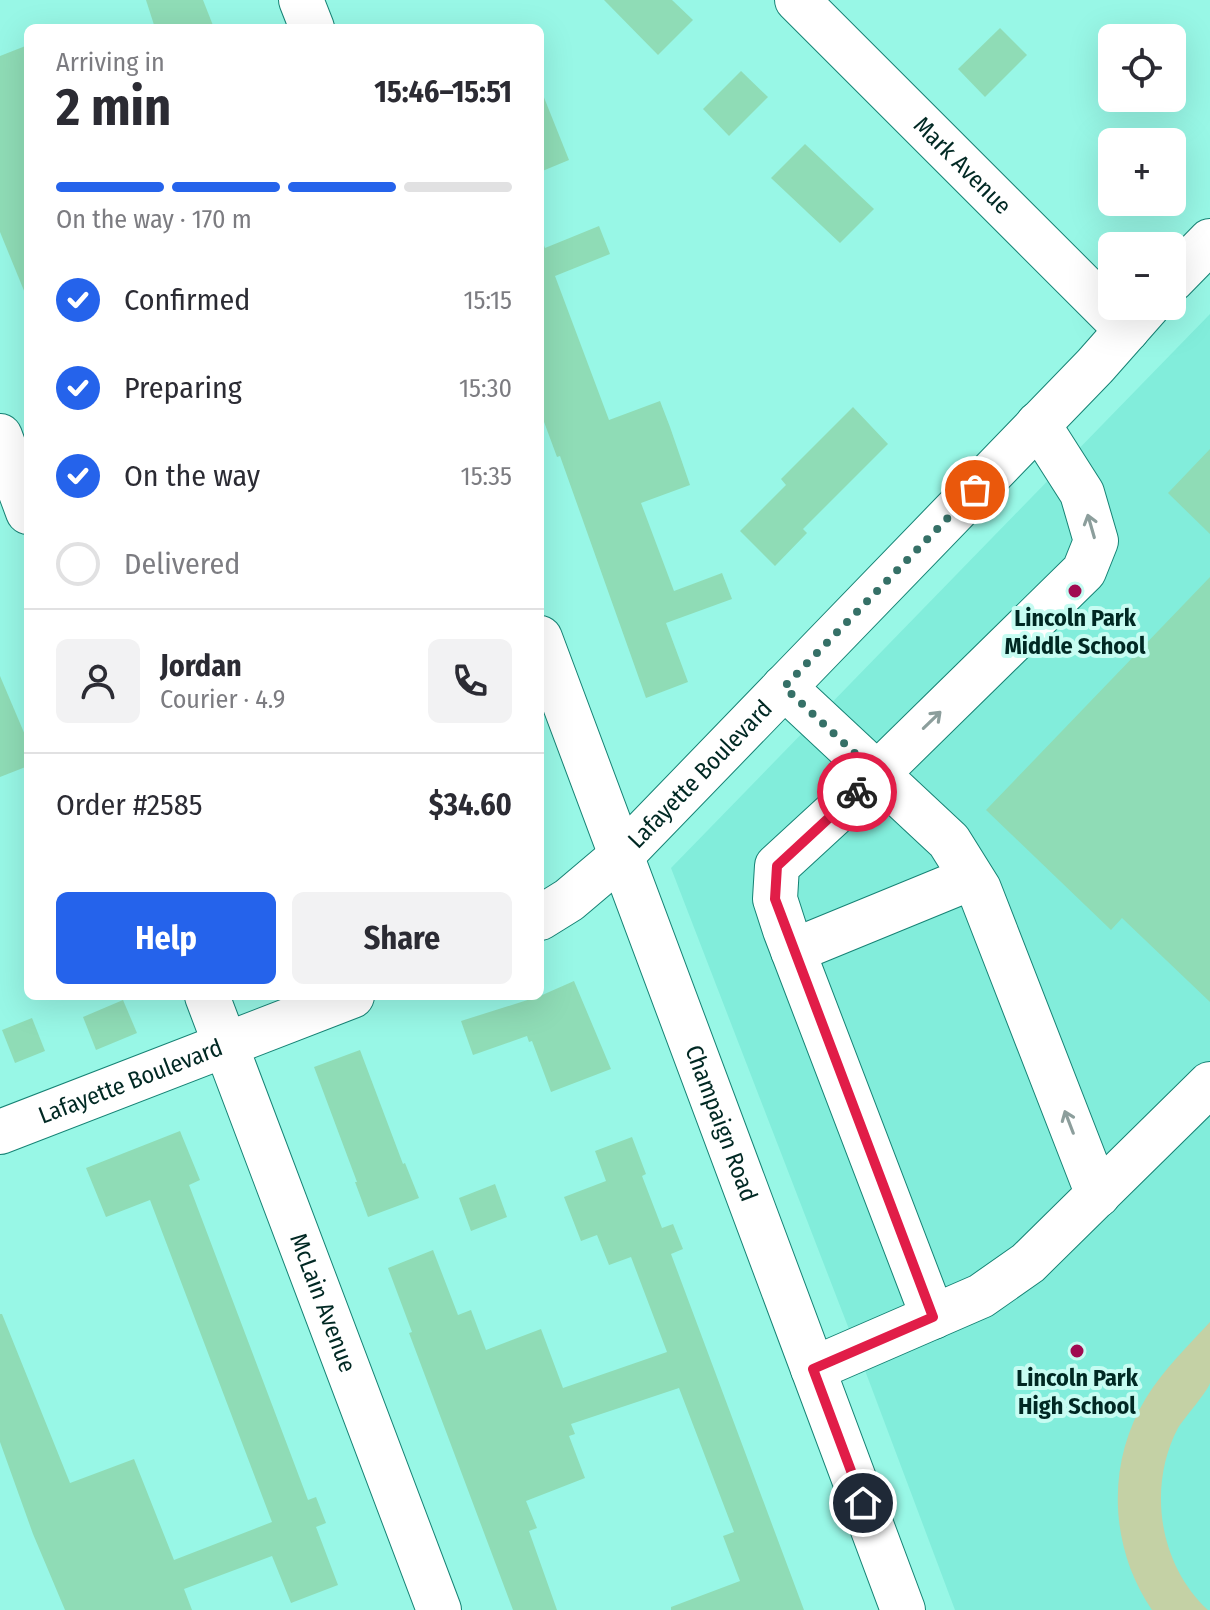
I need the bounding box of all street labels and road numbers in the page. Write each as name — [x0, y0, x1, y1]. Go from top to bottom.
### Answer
street label: Mark Avenue — [908, 111, 1017, 220]
street label: Lafayette Boulevard — [622, 694, 778, 854]
street label: Lafayette Boulevard — [35, 1033, 227, 1130]
street label: Champaign Road — [679, 1041, 763, 1205]
street label: McLain Avenue — [284, 1230, 362, 1376]

